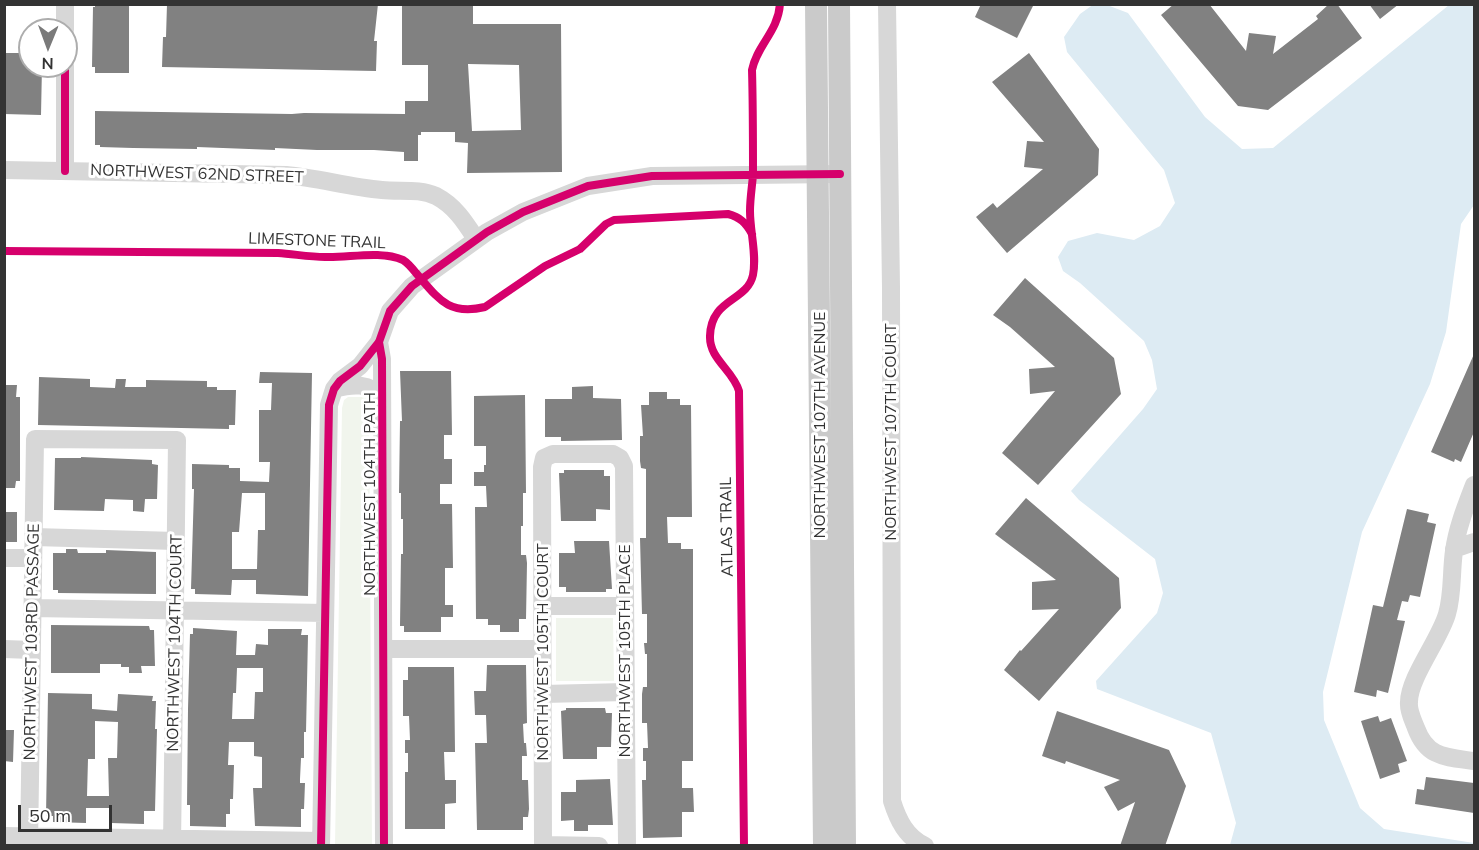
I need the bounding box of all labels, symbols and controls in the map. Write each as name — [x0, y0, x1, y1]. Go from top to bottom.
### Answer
north arrow — [18, 18, 78, 78]
text: N — [42, 54, 54, 74]
street label: NORTHWEST 62ND STREET — [90, 161, 304, 187]
street label: LIMESTONE TRAIL — [248, 229, 386, 253]
street label: NORTHWEST 107TH AVENUE — [810, 312, 830, 538]
street label: NORTHWEST 107TH COURT — [881, 323, 901, 541]
street label: NORTHWEST 104TH PATH — [360, 392, 380, 596]
street label: ATLAS TRAIL — [717, 477, 737, 577]
street label: NORTHWEST 103RD PASSAGE — [20, 523, 44, 761]
street label: NORTHWEST 104TH COURT — [164, 534, 186, 752]
street label: NORTHWEST 105TH COURT — [533, 543, 553, 761]
street label: NORTHWEST 105TH PLACE — [615, 544, 635, 758]
scale bar — [21, 793, 116, 831]
text: 50 m — [29, 804, 71, 827]

